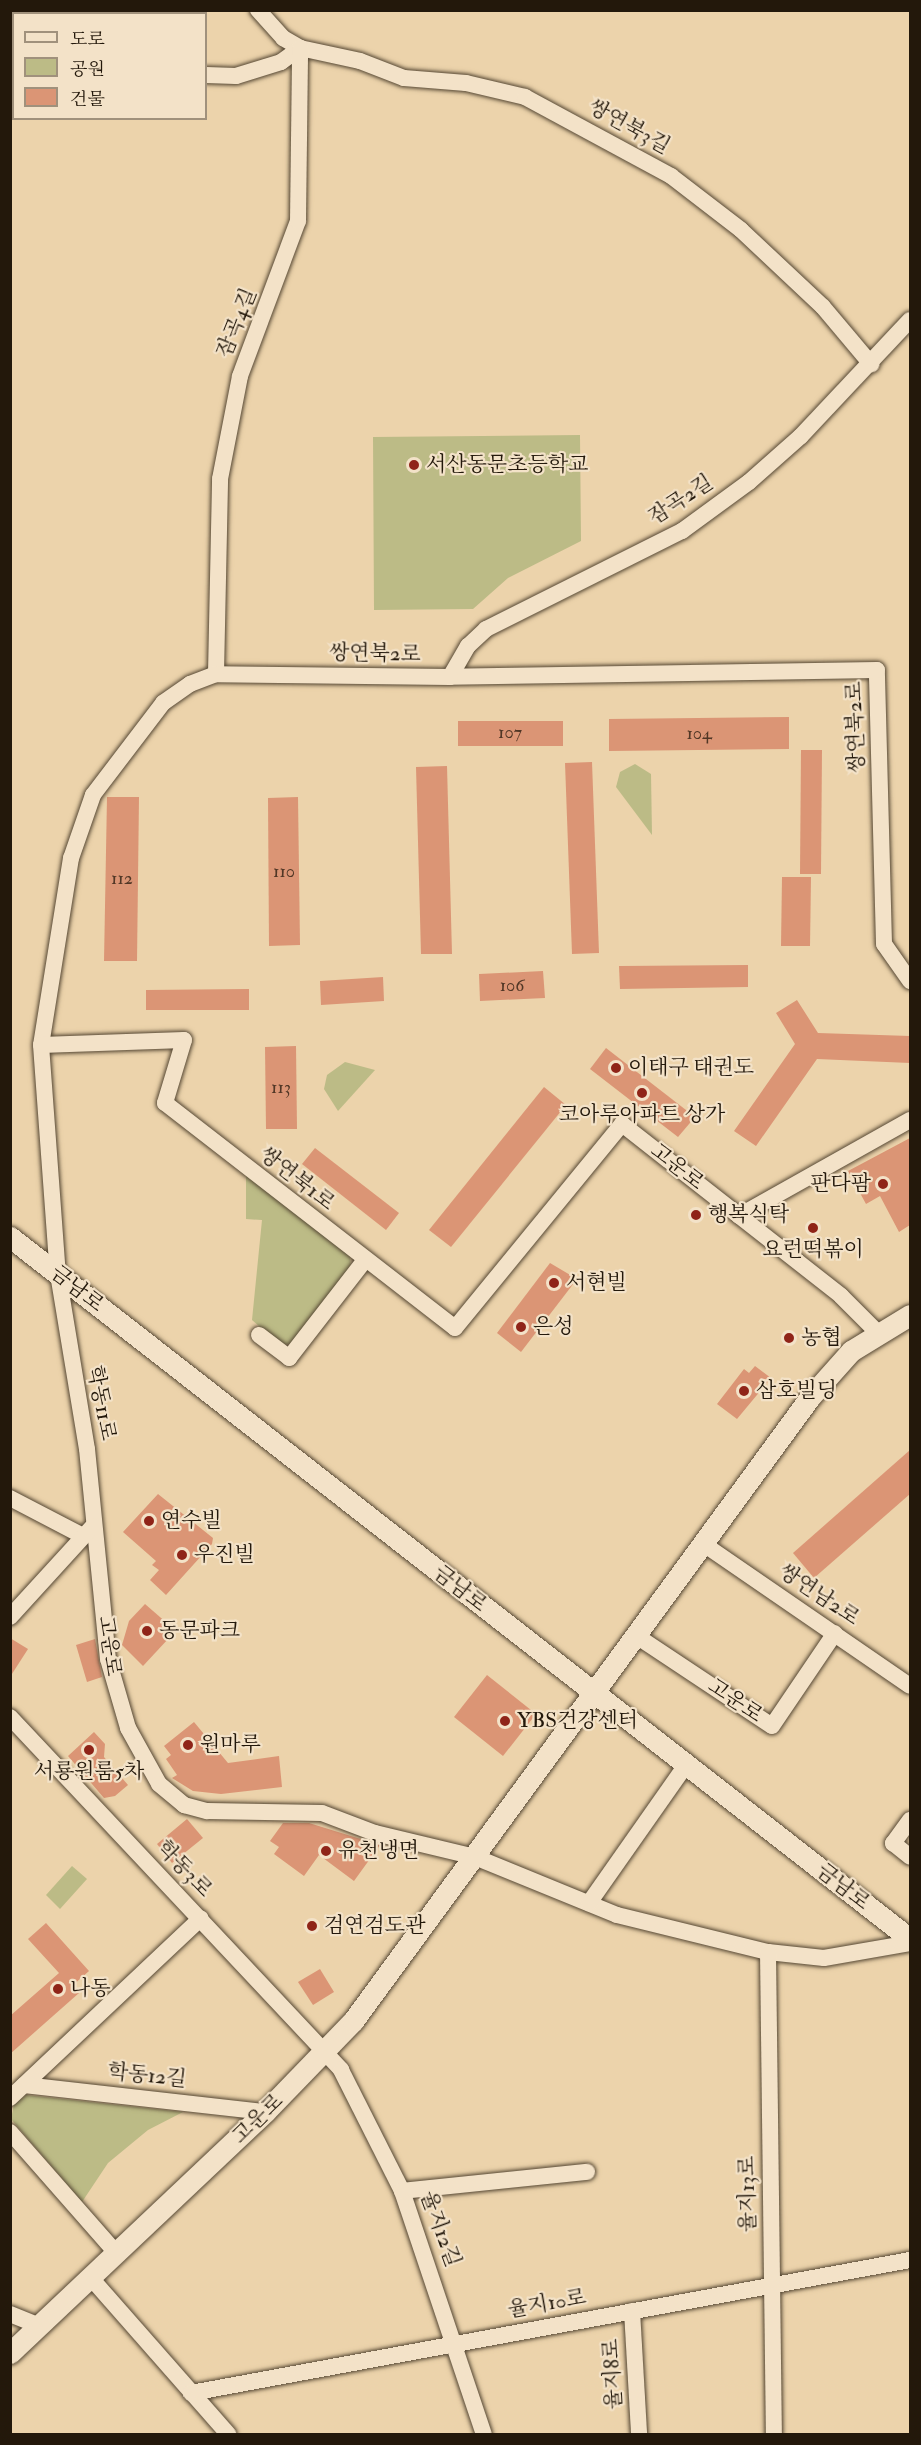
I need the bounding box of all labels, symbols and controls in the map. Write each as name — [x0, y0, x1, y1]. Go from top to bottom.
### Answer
legend — [12, 12, 207, 120]
text: 도로 — [70, 28, 105, 51]
text: 공원 — [70, 58, 105, 81]
text: 건물 — [70, 88, 105, 111]
street label: 쌍연북3길 — [584, 94, 674, 160]
street label: 잠곡4길 — [212, 285, 262, 361]
place label: 서산동문초등학교 — [426, 452, 588, 478]
marker: 서산동문초등학교 — [407, 458, 421, 472]
street label: 잠곡2길 — [644, 470, 718, 530]
street label: 쌍연북2로 — [329, 641, 421, 667]
street label: 쌍연북2로 — [842, 681, 870, 773]
house number: 107 — [498, 722, 522, 744]
house number: 104 — [686, 723, 712, 745]
house number: 110 — [273, 861, 295, 883]
house number: 112 — [111, 868, 133, 890]
house number: 106 — [500, 975, 524, 997]
place label: 이태구 태권도 — [628, 1055, 754, 1081]
marker: 이태구 태권도 — [609, 1061, 623, 1075]
house number: 113 — [271, 1077, 291, 1099]
marker: 코아루아파트 상가 — [635, 1086, 649, 1100]
place label: 코아루아파트 상가 — [559, 1102, 725, 1128]
street label: 고운로 — [645, 1138, 709, 1196]
street label: 쌍연북1로 — [254, 1142, 340, 1216]
place label: 판다팜 — [810, 1171, 871, 1197]
marker: 판다팜 — [876, 1177, 890, 1191]
place label: 행복식탁 — [708, 1202, 789, 1228]
marker: 행복식탁 — [689, 1208, 703, 1222]
marker: 요런떡볶이 — [806, 1221, 820, 1235]
place label: 요런떡볶이 — [762, 1237, 864, 1263]
street label: 금남로 — [45, 1260, 109, 1318]
place label: 서현빌 — [566, 1270, 627, 1296]
marker: 서현빌 — [547, 1276, 561, 1290]
place label: 은성 — [533, 1314, 574, 1340]
marker: 은성 — [514, 1320, 528, 1334]
place label: 농협 — [801, 1325, 842, 1351]
marker: 농협 — [782, 1331, 796, 1345]
street label: 학동11로 — [81, 1363, 121, 1443]
place label: 삼호빌딩 — [756, 1378, 837, 1404]
marker: 삼호빌딩 — [737, 1384, 751, 1398]
place label: 연수빌 — [161, 1508, 222, 1534]
marker: 연수빌 — [142, 1514, 156, 1528]
place label: 우진빌 — [194, 1542, 255, 1568]
marker: 우진빌 — [175, 1548, 189, 1562]
street label: 쌍연남2로 — [774, 1559, 864, 1631]
street label: 금남로 — [428, 1560, 492, 1618]
street label: 고운로 — [92, 1614, 126, 1678]
place label: 동문파크 — [159, 1618, 240, 1644]
marker: 동문파크 — [140, 1624, 154, 1638]
street label: 고운로 — [703, 1674, 767, 1728]
place label: YBS건강센터 — [517, 1708, 638, 1734]
marker: YBS건강센터 — [498, 1714, 512, 1728]
place label: 원마루 — [200, 1732, 261, 1758]
marker: 원마루 — [181, 1738, 195, 1752]
marker: 서룡원룸5차 — [82, 1743, 96, 1757]
place label: 서룡원룸5차 — [34, 1759, 144, 1785]
street label: 학동3로 — [151, 1835, 217, 1903]
place label: 유천냉면 — [338, 1838, 419, 1864]
marker: 유천냉면 — [319, 1844, 333, 1858]
street label: 금남로 — [811, 1858, 875, 1916]
place label: 검연검도관 — [324, 1913, 425, 1939]
marker: 검연검도관 — [305, 1919, 319, 1933]
place label: 나동 — [70, 1976, 111, 2002]
marker: 나동 — [51, 1982, 65, 1996]
street label: 학동12길 — [106, 2059, 188, 2093]
street label: 고운로 — [227, 2089, 289, 2149]
street label: 율지13로 — [735, 2156, 761, 2232]
street label: 율지12길 — [415, 2188, 465, 2270]
street label: 율지10로 — [506, 2285, 588, 2323]
street label: 율지8로 — [599, 2338, 627, 2410]

